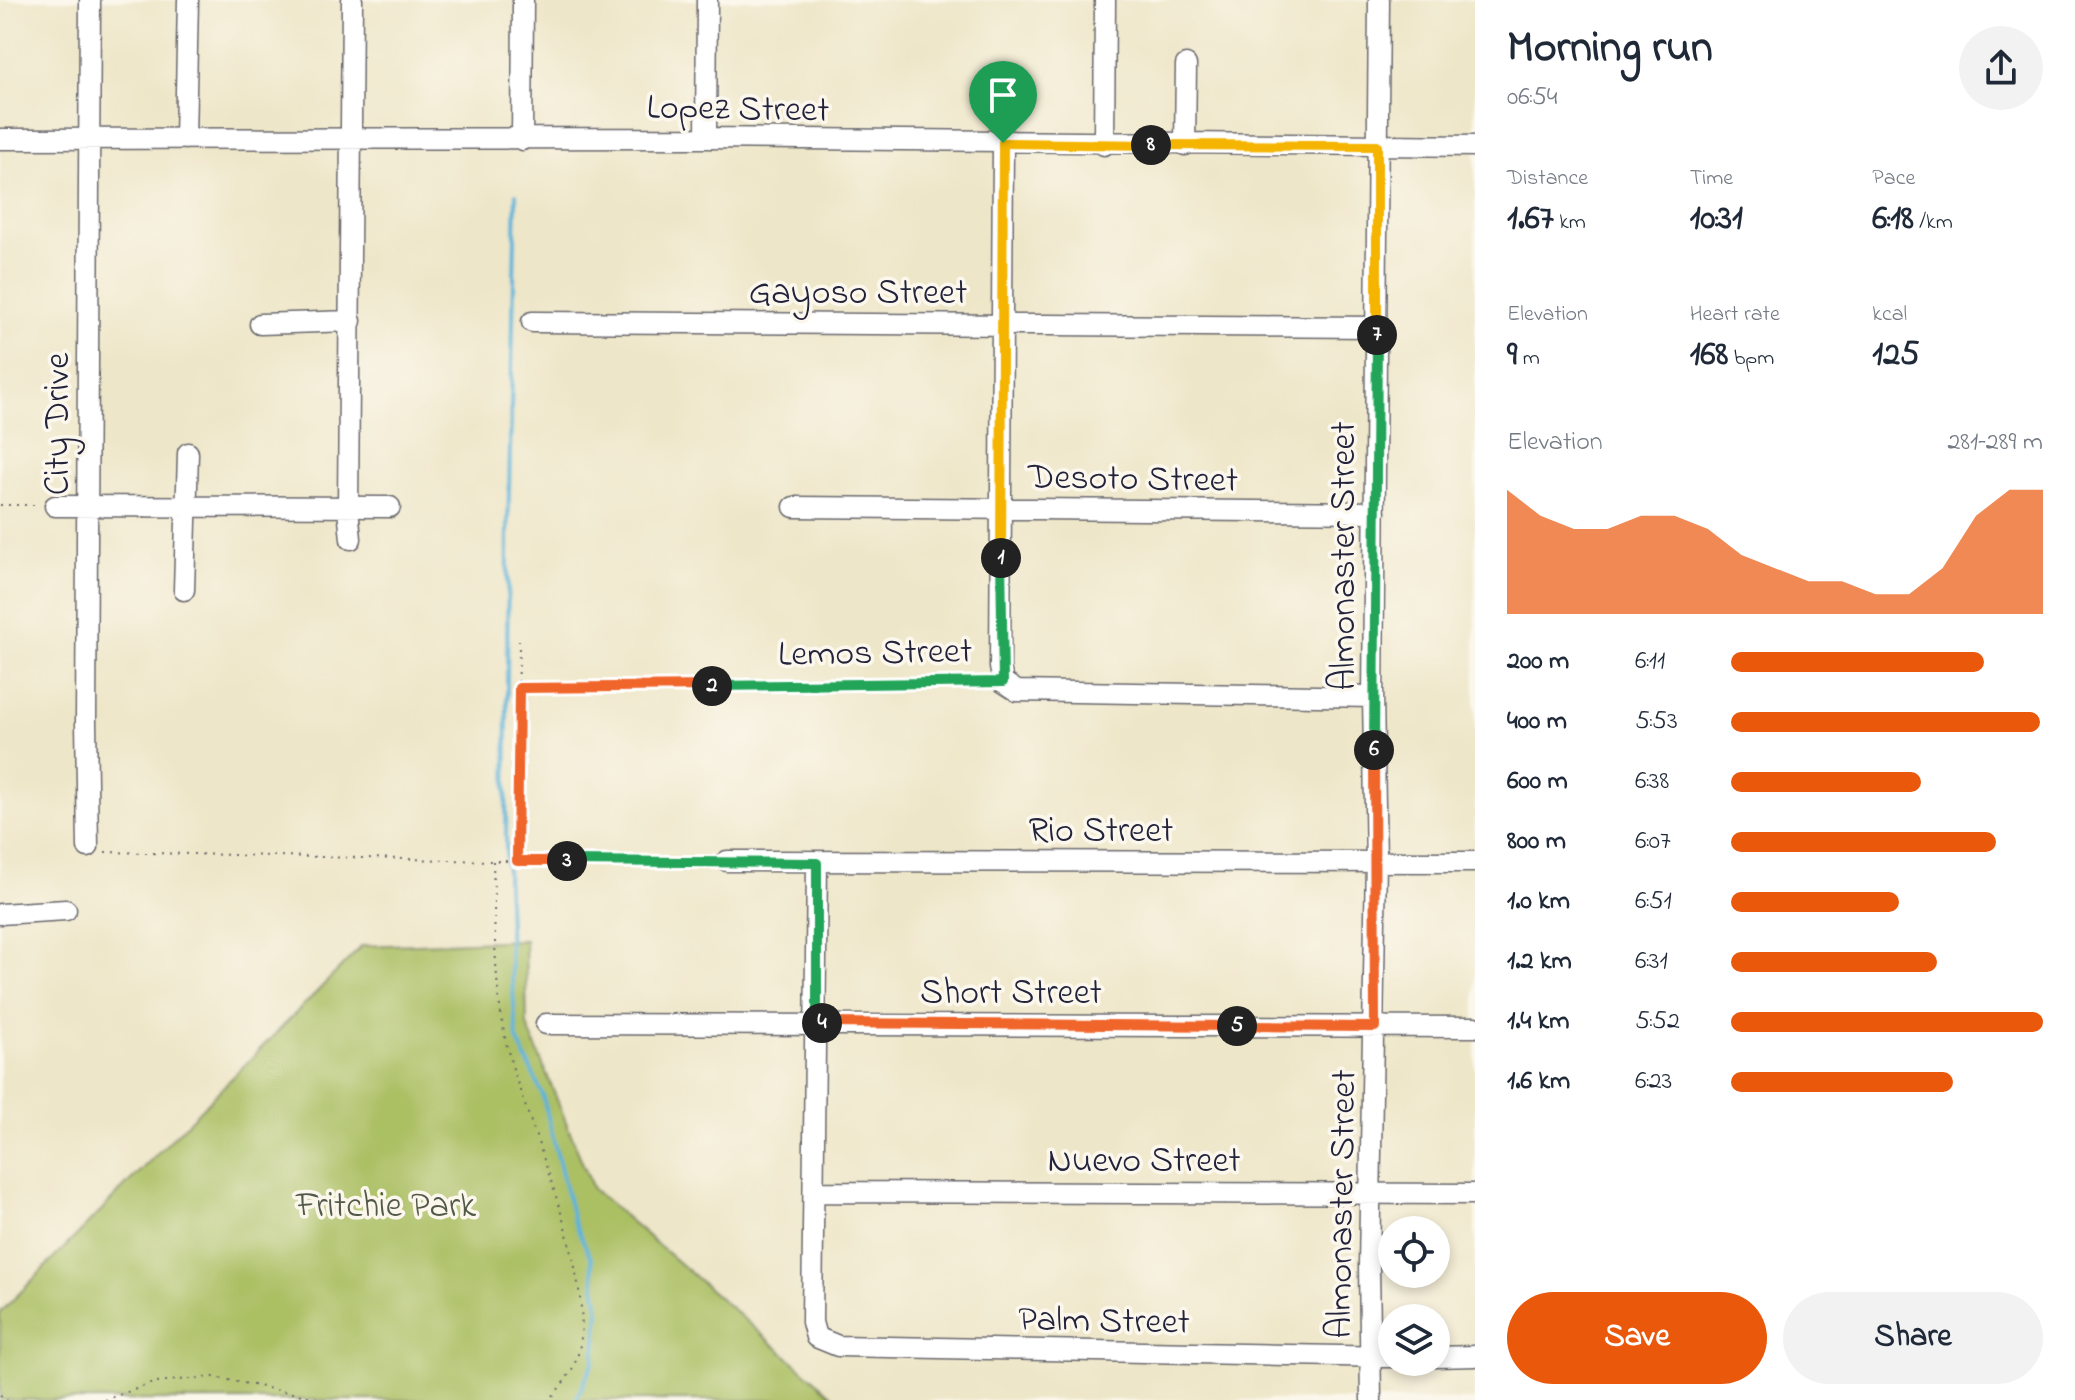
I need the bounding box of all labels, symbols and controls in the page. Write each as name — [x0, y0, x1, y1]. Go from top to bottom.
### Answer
text: Morning run — [1507, 17, 1713, 81]
button: share — [1959, 26, 2043, 110]
pin — [969, 61, 1037, 143]
icon: arrive — [981, 73, 1025, 117]
text: 06:54 — [1507, 79, 1557, 117]
street label: Lopez Street — [646, 82, 830, 139]
pin: 8 — [1131, 125, 1171, 165]
text: 8 — [1147, 129, 1155, 161]
text: Distance — [1507, 163, 1588, 195]
text: Time — [1690, 163, 1733, 195]
text: Pace — [1872, 163, 1915, 195]
text: 1.67 — [1507, 195, 1554, 245]
text: 10:31 — [1690, 195, 1743, 245]
text: 6:18 — [1872, 195, 1914, 245]
text: km — [1554, 207, 1586, 239]
text: /km — [1914, 207, 1953, 239]
street label: Gayoso Street — [749, 268, 967, 321]
text: Elevation — [1507, 299, 1588, 331]
text: Heart rate — [1690, 299, 1780, 331]
text: kcal — [1872, 299, 1907, 331]
pin: 7 — [1357, 315, 1397, 355]
text: 7 — [1372, 319, 1382, 351]
text: 9 — [1507, 331, 1517, 381]
text: 168 — [1690, 331, 1728, 381]
text: 125 — [1872, 331, 1920, 381]
text: m — [1517, 343, 1540, 375]
text: bpm — [1728, 343, 1774, 375]
street label: City Drive — [33, 352, 86, 495]
street label: Almonaster Street — [1319, 421, 1372, 691]
text: Elevation — [1507, 424, 1603, 462]
text: 281–289 m — [1947, 424, 2043, 462]
street label: Desoto Street — [1026, 452, 1238, 509]
pin: 1 — [981, 538, 1021, 578]
text: 1 — [998, 542, 1005, 574]
street label: Lemos Street — [778, 626, 973, 683]
text: 200 m — [1507, 643, 1569, 681]
text: 6:11 — [1635, 643, 1665, 681]
pin: 2 — [692, 666, 732, 706]
text: 2 — [707, 670, 717, 702]
text: 400 m — [1507, 703, 1567, 741]
text: 5:53 — [1635, 703, 1678, 741]
pin: 6 — [1354, 730, 1394, 770]
text: 6 — [1369, 734, 1379, 766]
text: 600 m — [1507, 763, 1568, 801]
text: 6:38 — [1635, 763, 1669, 801]
street label: Rio Street — [1029, 806, 1173, 859]
text: 800 m — [1507, 823, 1566, 861]
text: 6:07 — [1635, 823, 1671, 861]
pin: 3 — [547, 841, 587, 881]
text: 3 — [562, 845, 572, 877]
text: 1.0 km — [1507, 883, 1570, 921]
text: 6:51 — [1635, 883, 1672, 921]
text: 1.2 km — [1507, 943, 1572, 981]
text: 6:31 — [1635, 943, 1668, 981]
street label: Short Street — [920, 968, 1102, 1021]
pin: 4 — [802, 1003, 842, 1043]
text: 1.4 km — [1507, 1003, 1569, 1041]
text: 5:52 — [1635, 1003, 1680, 1041]
pin: 5 — [1217, 1006, 1257, 1046]
text: 4 — [817, 1007, 827, 1039]
text: 5 — [1231, 1010, 1243, 1042]
text: 1.6 km — [1507, 1063, 1570, 1101]
text: 6:23 — [1635, 1063, 1672, 1101]
street label: Almonaster Street — [1315, 1069, 1372, 1339]
street label: Nuevo Street — [1047, 1136, 1241, 1189]
park label: Fritchie Park — [295, 1181, 476, 1234]
map controls — [1378, 1216, 1450, 1376]
button: locate — [1378, 1216, 1450, 1288]
button: Save — [1507, 1292, 1767, 1384]
button: Share — [1783, 1292, 2043, 1384]
street label: Palm Street — [1018, 1295, 1190, 1350]
button: layers — [1378, 1304, 1450, 1376]

